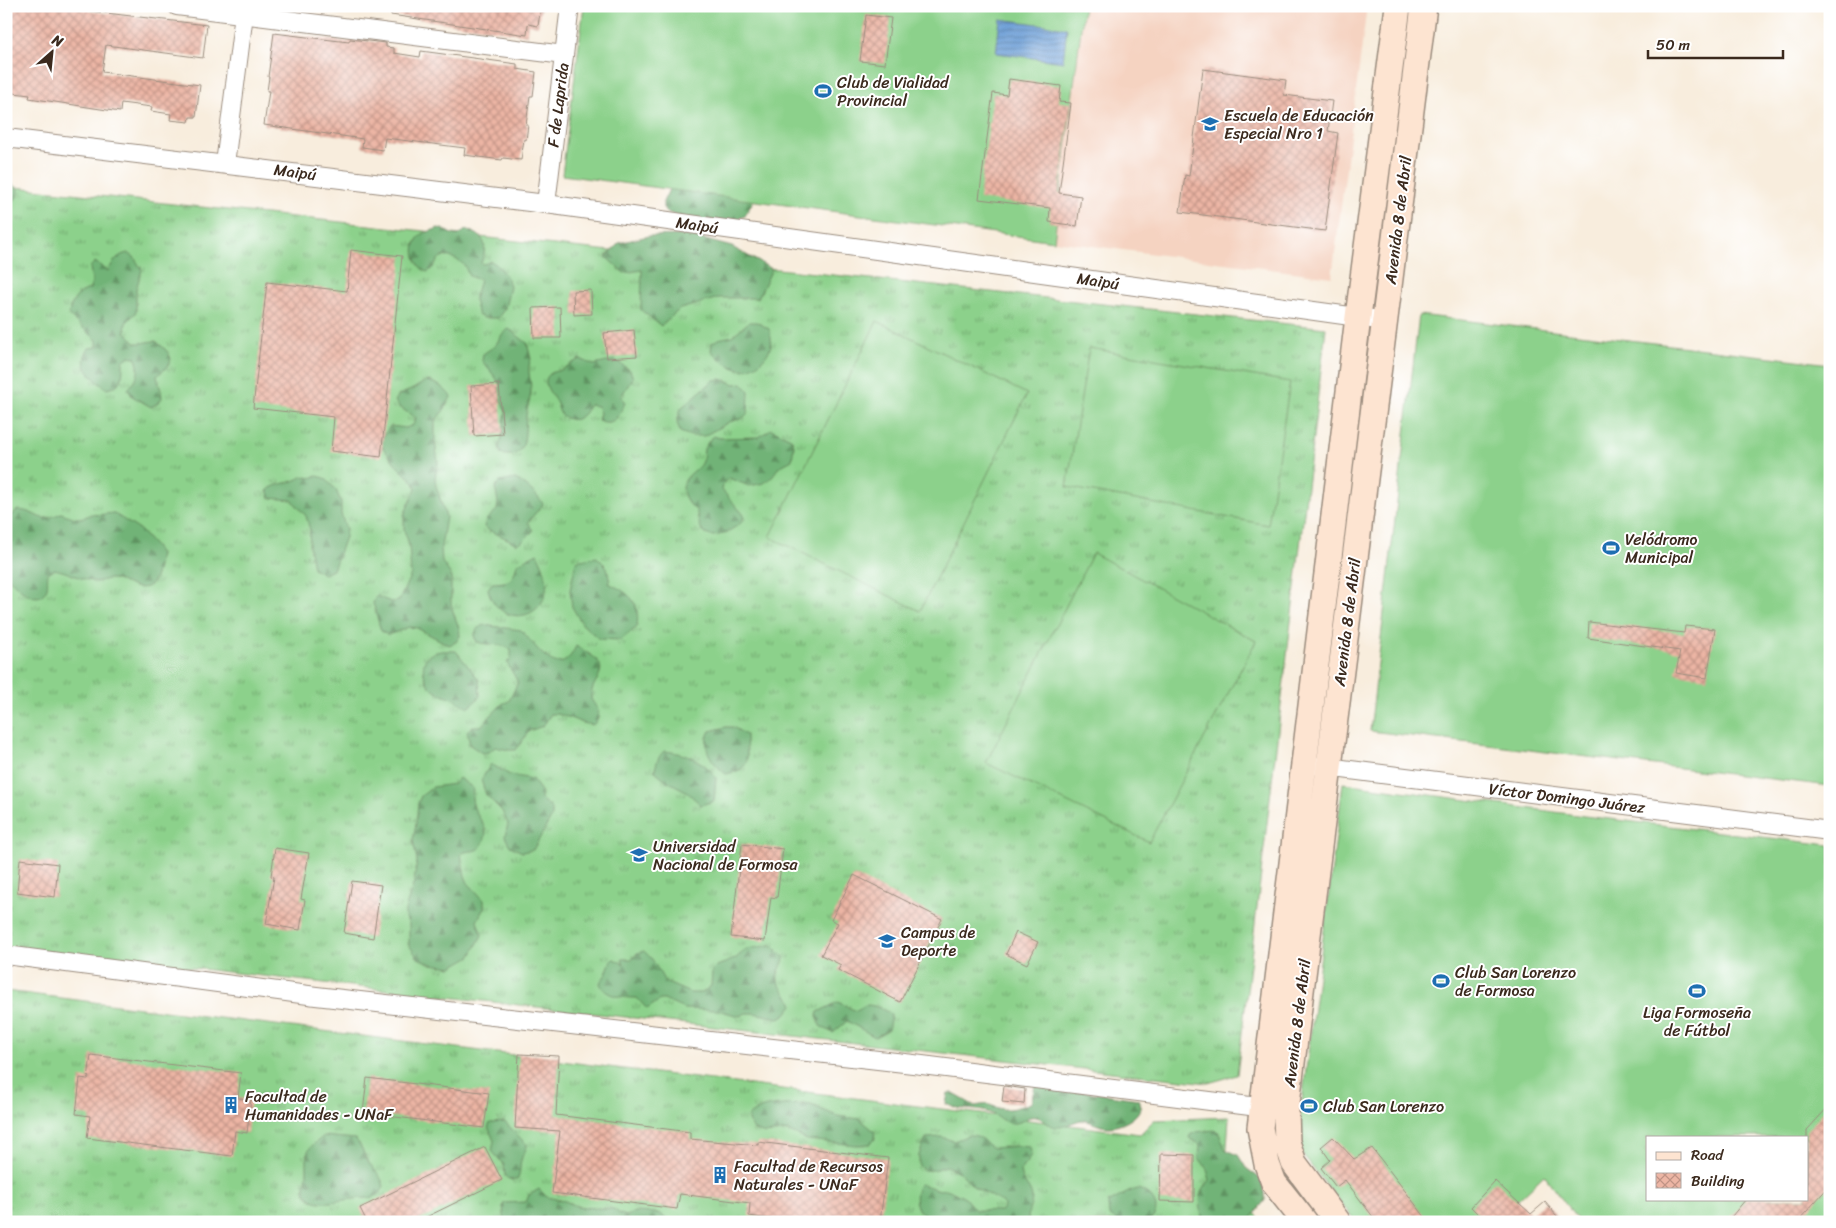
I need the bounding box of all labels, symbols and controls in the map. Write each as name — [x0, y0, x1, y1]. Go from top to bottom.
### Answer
text: N — [47, 27, 68, 54]
north arrow — [28, 28, 78, 78]
scale bar — [1648, 28, 1784, 60]
text: 50 m — [1656, 32, 1691, 58]
street label: F de Laprida — [538, 61, 578, 149]
place label: Club de Vialidad Provincial — [837, 68, 950, 115]
sports icon: Club de Vialidad Provincial — [813, 81, 833, 101]
place label: Escuela de Educación Especial Nro 1 — [1224, 101, 1374, 148]
school or university icon: Escuela de Educación Especial Nro 1 — [1200, 114, 1220, 134]
street label: Avenida 8 de Abril — [1376, 154, 1420, 287]
street label: Maipú — [272, 155, 318, 189]
street label: Maipú — [674, 208, 720, 242]
street label: Maipú — [1075, 264, 1121, 298]
place label: Velódromo Municipal — [1625, 525, 1698, 572]
sports icon: Velódromo Municipal — [1601, 538, 1621, 558]
street label: Avenida 8 de Abril — [1325, 556, 1369, 689]
street label: Víctor Domingo Juárez — [1487, 774, 1647, 822]
place label: Universidad Nacional de Formosa — [653, 832, 799, 879]
school or university icon: Universidad Nacional de Formosa — [629, 845, 649, 865]
place label: Campus de Deporte — [901, 918, 975, 965]
school or university icon: Campus de Deporte — [877, 931, 897, 951]
street label: Avenida 8 de Abril — [1275, 957, 1319, 1090]
place label: Club San Lorenzo de Formosa — [1455, 958, 1576, 1005]
sports icon: Club San Lorenzo de Formosa — [1431, 971, 1451, 991]
sports icon: Liga Formoseña de Fútbol — [1687, 981, 1707, 1001]
place label: Liga Formoseña de Fútbol — [1643, 998, 1751, 1045]
place label: Facultad de Humanidades - UNaF — [245, 1082, 394, 1129]
place label: Club San Lorenzo — [1323, 1092, 1444, 1121]
building icon: Facultad de Humanidades - UNaF — [221, 1095, 241, 1115]
sports icon: Club San Lorenzo — [1299, 1096, 1319, 1116]
legend — [1646, 1136, 1808, 1200]
text: Road — [1691, 1142, 1724, 1168]
place label: Facultad de Recursos Naturales - UNaF — [734, 1152, 883, 1199]
building icon: Facultad de Recursos Naturales - UNaF — [710, 1165, 730, 1185]
text: Building — [1691, 1168, 1745, 1194]

